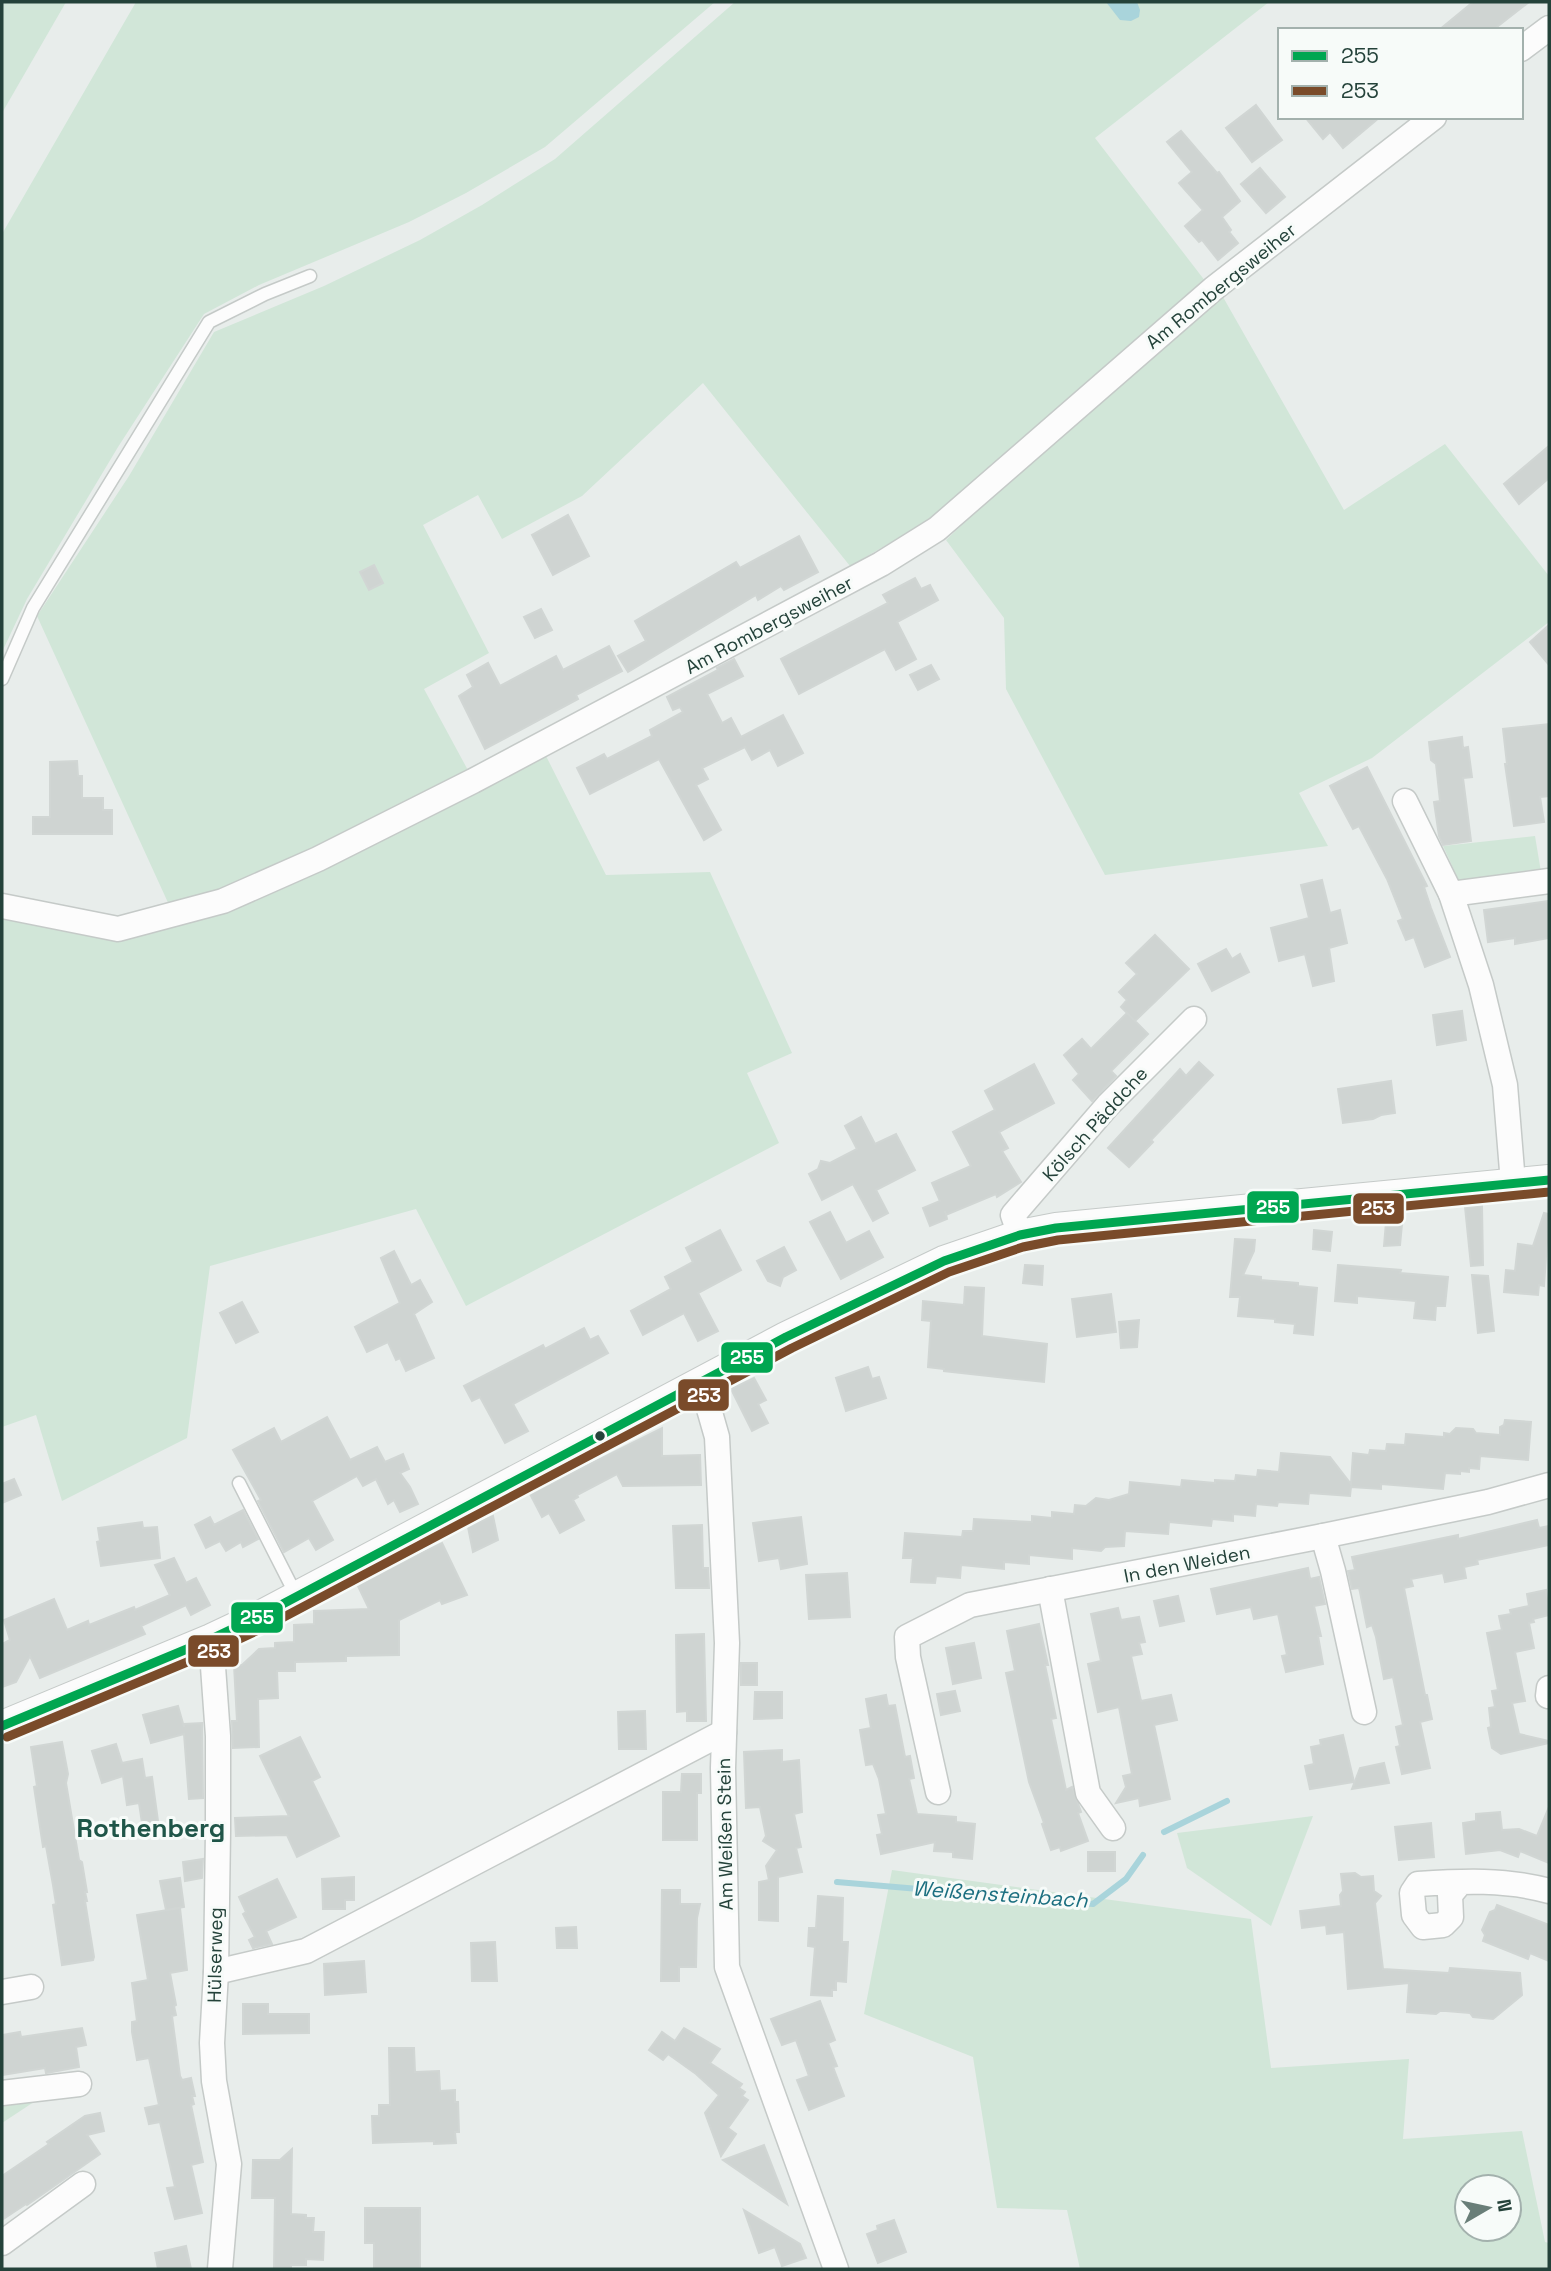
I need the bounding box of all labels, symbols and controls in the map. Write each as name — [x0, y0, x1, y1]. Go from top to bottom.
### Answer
legend — [1278, 28, 1523, 119]
text: 255 — [1341, 42, 1379, 69]
text: 253 — [1341, 77, 1379, 104]
street label: Am Rombergsweiher — [1141, 218, 1301, 354]
street label: Am Rombergsweiher — [681, 570, 857, 680]
street label: Kölsch Päddche — [1037, 1061, 1153, 1187]
line badge: 255 — [1246, 1190, 1300, 1224]
line badge: 253 — [1352, 1192, 1405, 1225]
text: 255 — [1256, 1195, 1290, 1220]
text: 253 — [1361, 1196, 1395, 1221]
line badge: 255 — [720, 1341, 774, 1374]
text: 255 — [730, 1345, 764, 1370]
line badge: 253 — [677, 1378, 730, 1412]
text: 253 — [687, 1383, 721, 1408]
unlabelled marker — [593, 1429, 607, 1443]
street label: In den Weiden — [1122, 1539, 1252, 1589]
line badge: 255 — [230, 1601, 284, 1634]
text: 255 — [240, 1605, 274, 1630]
line badge: 253 — [187, 1634, 240, 1668]
text: 253 — [197, 1639, 231, 1664]
street label: Am Weißen Stein — [711, 1757, 739, 1911]
district label: Rothenberg — [77, 1811, 225, 1845]
water label: Weißensteinbach — [912, 1874, 1090, 1914]
street label: Hülserweg — [202, 1907, 228, 2003]
north arrow — [1453, 2173, 1523, 2243]
text: N — [1491, 2197, 1518, 2214]

